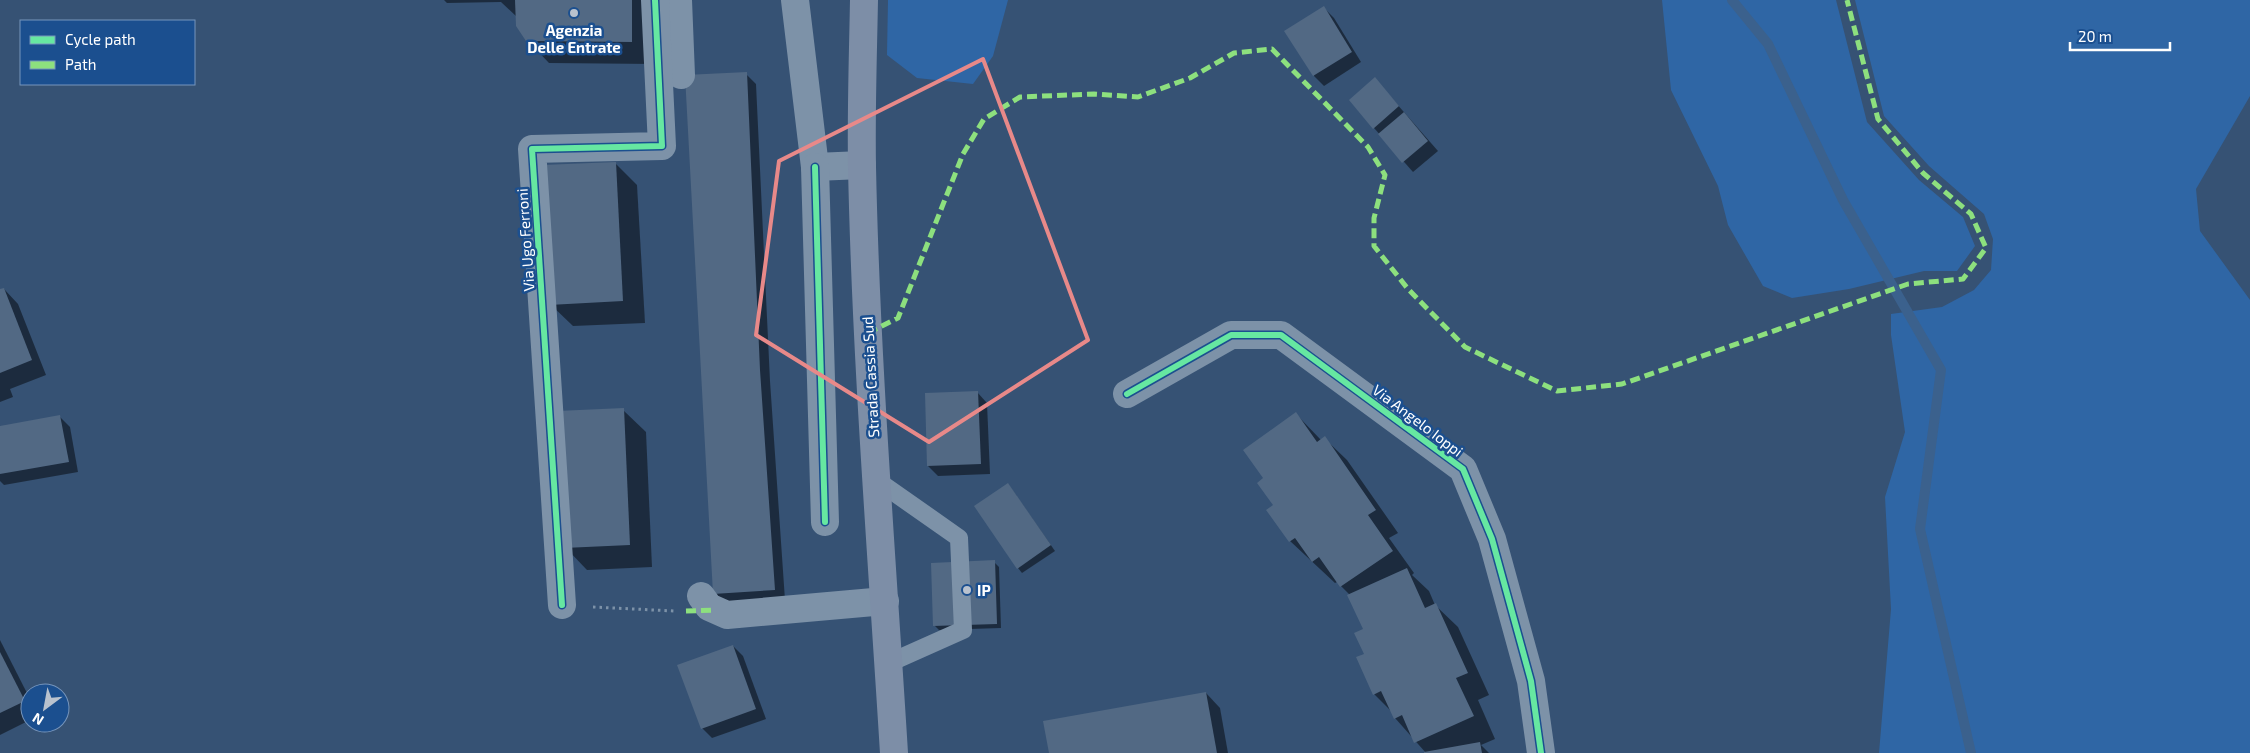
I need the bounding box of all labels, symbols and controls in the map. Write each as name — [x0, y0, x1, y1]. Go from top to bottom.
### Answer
marker: Agenzia Delle Entrate — [568, 7, 580, 19]
legend — [20, 20, 195, 85]
scale bar — [2070, 20, 2170, 52]
place label: Agenzia Delle Entrate — [527, 21, 621, 56]
text: 20 m — [2078, 27, 2112, 45]
text: Cycle path — [65, 30, 136, 48]
text: Path — [65, 55, 96, 73]
street label: Via Ugo Ferroni — [512, 188, 538, 292]
street label: Strada Cassia Sud — [858, 316, 882, 438]
street label: Via Angelo Ioppi — [1369, 380, 1467, 460]
place label: IP — [977, 581, 991, 599]
marker: IP — [961, 584, 973, 596]
north arrow — [20, 683, 70, 733]
text: N — [29, 710, 47, 729]

